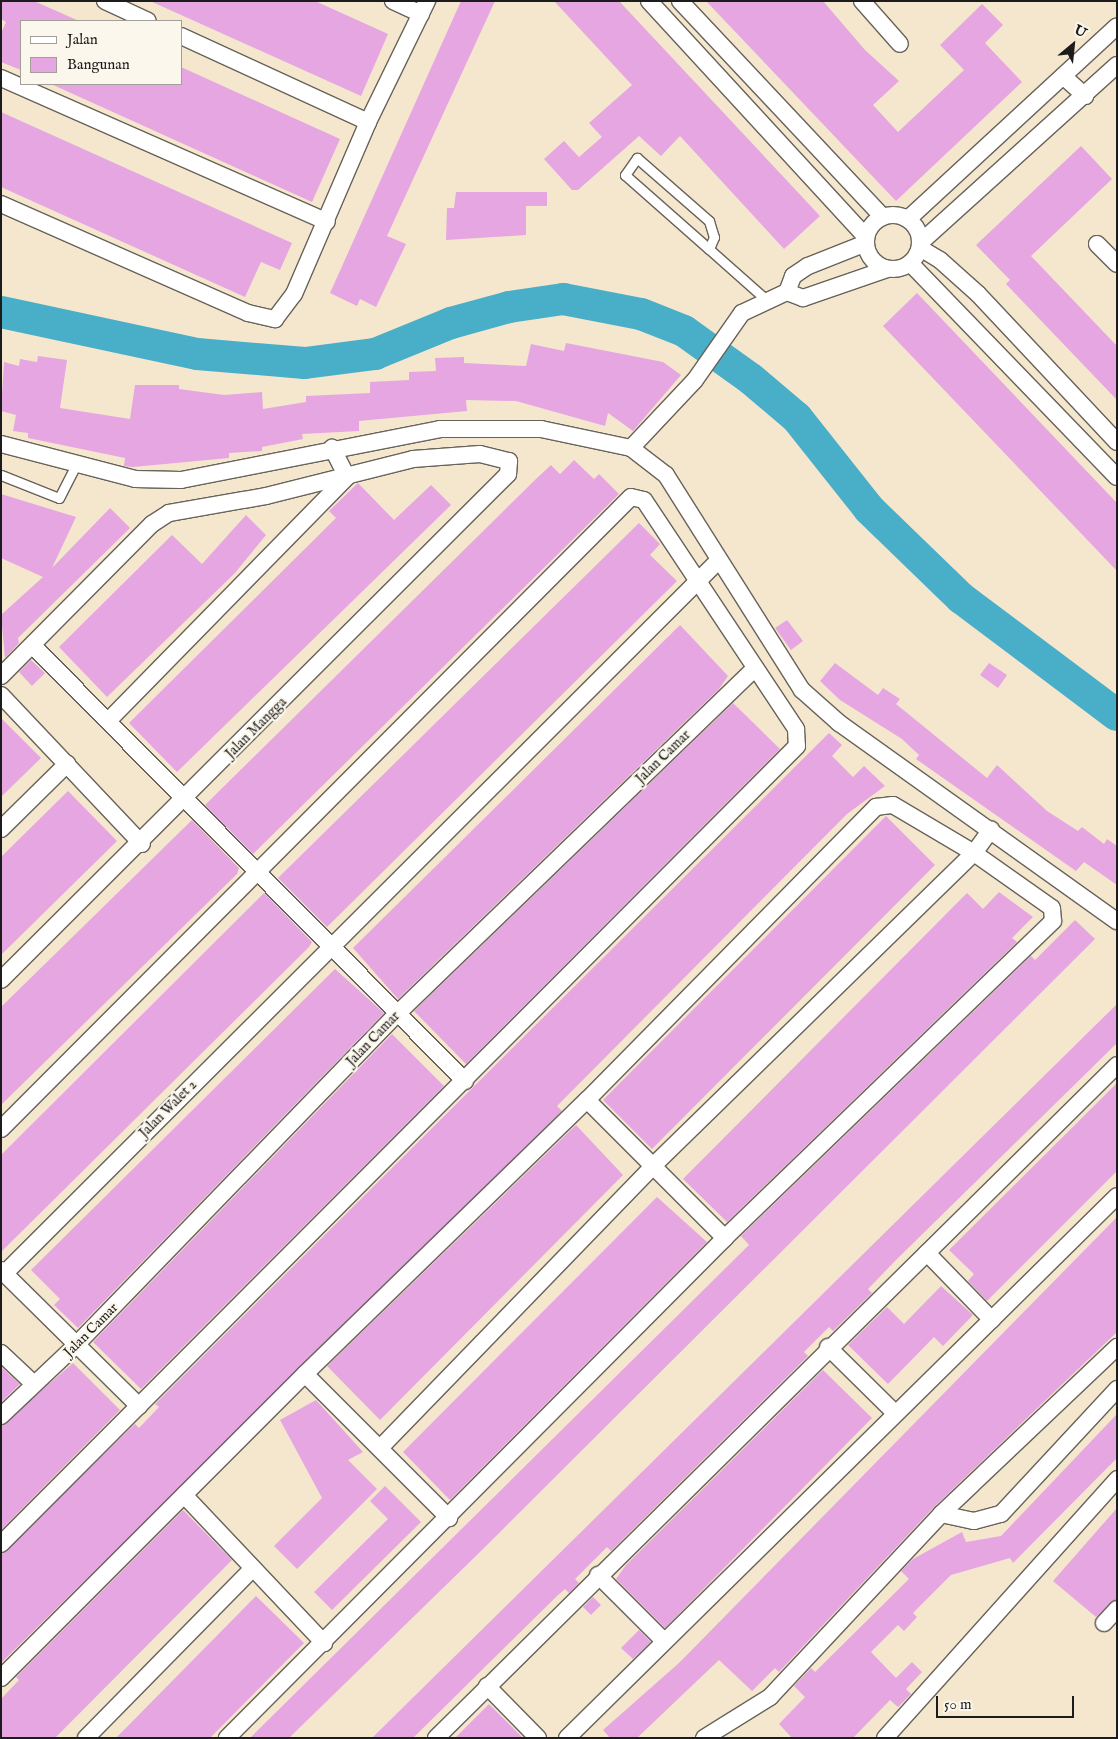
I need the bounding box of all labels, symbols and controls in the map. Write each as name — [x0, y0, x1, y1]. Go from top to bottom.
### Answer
legend — [20, 20, 182, 85]
north arrow — [1048, 20, 1098, 70]
text: U — [1071, 21, 1089, 42]
text: Jalan — [67, 30, 98, 49]
text: Bangunan — [67, 55, 130, 74]
street label: Jalan Mangga — [222, 694, 290, 762]
street label: Jalan Camar — [632, 727, 694, 787]
street label: Jalan Camar — [343, 1008, 403, 1070]
street label: Jalan Walet 2 — [136, 1077, 200, 1141]
street label: Jalan Camar — [60, 1299, 122, 1361]
scale bar — [938, 1686, 1076, 1718]
text: 50 m — [944, 1695, 972, 1714]

